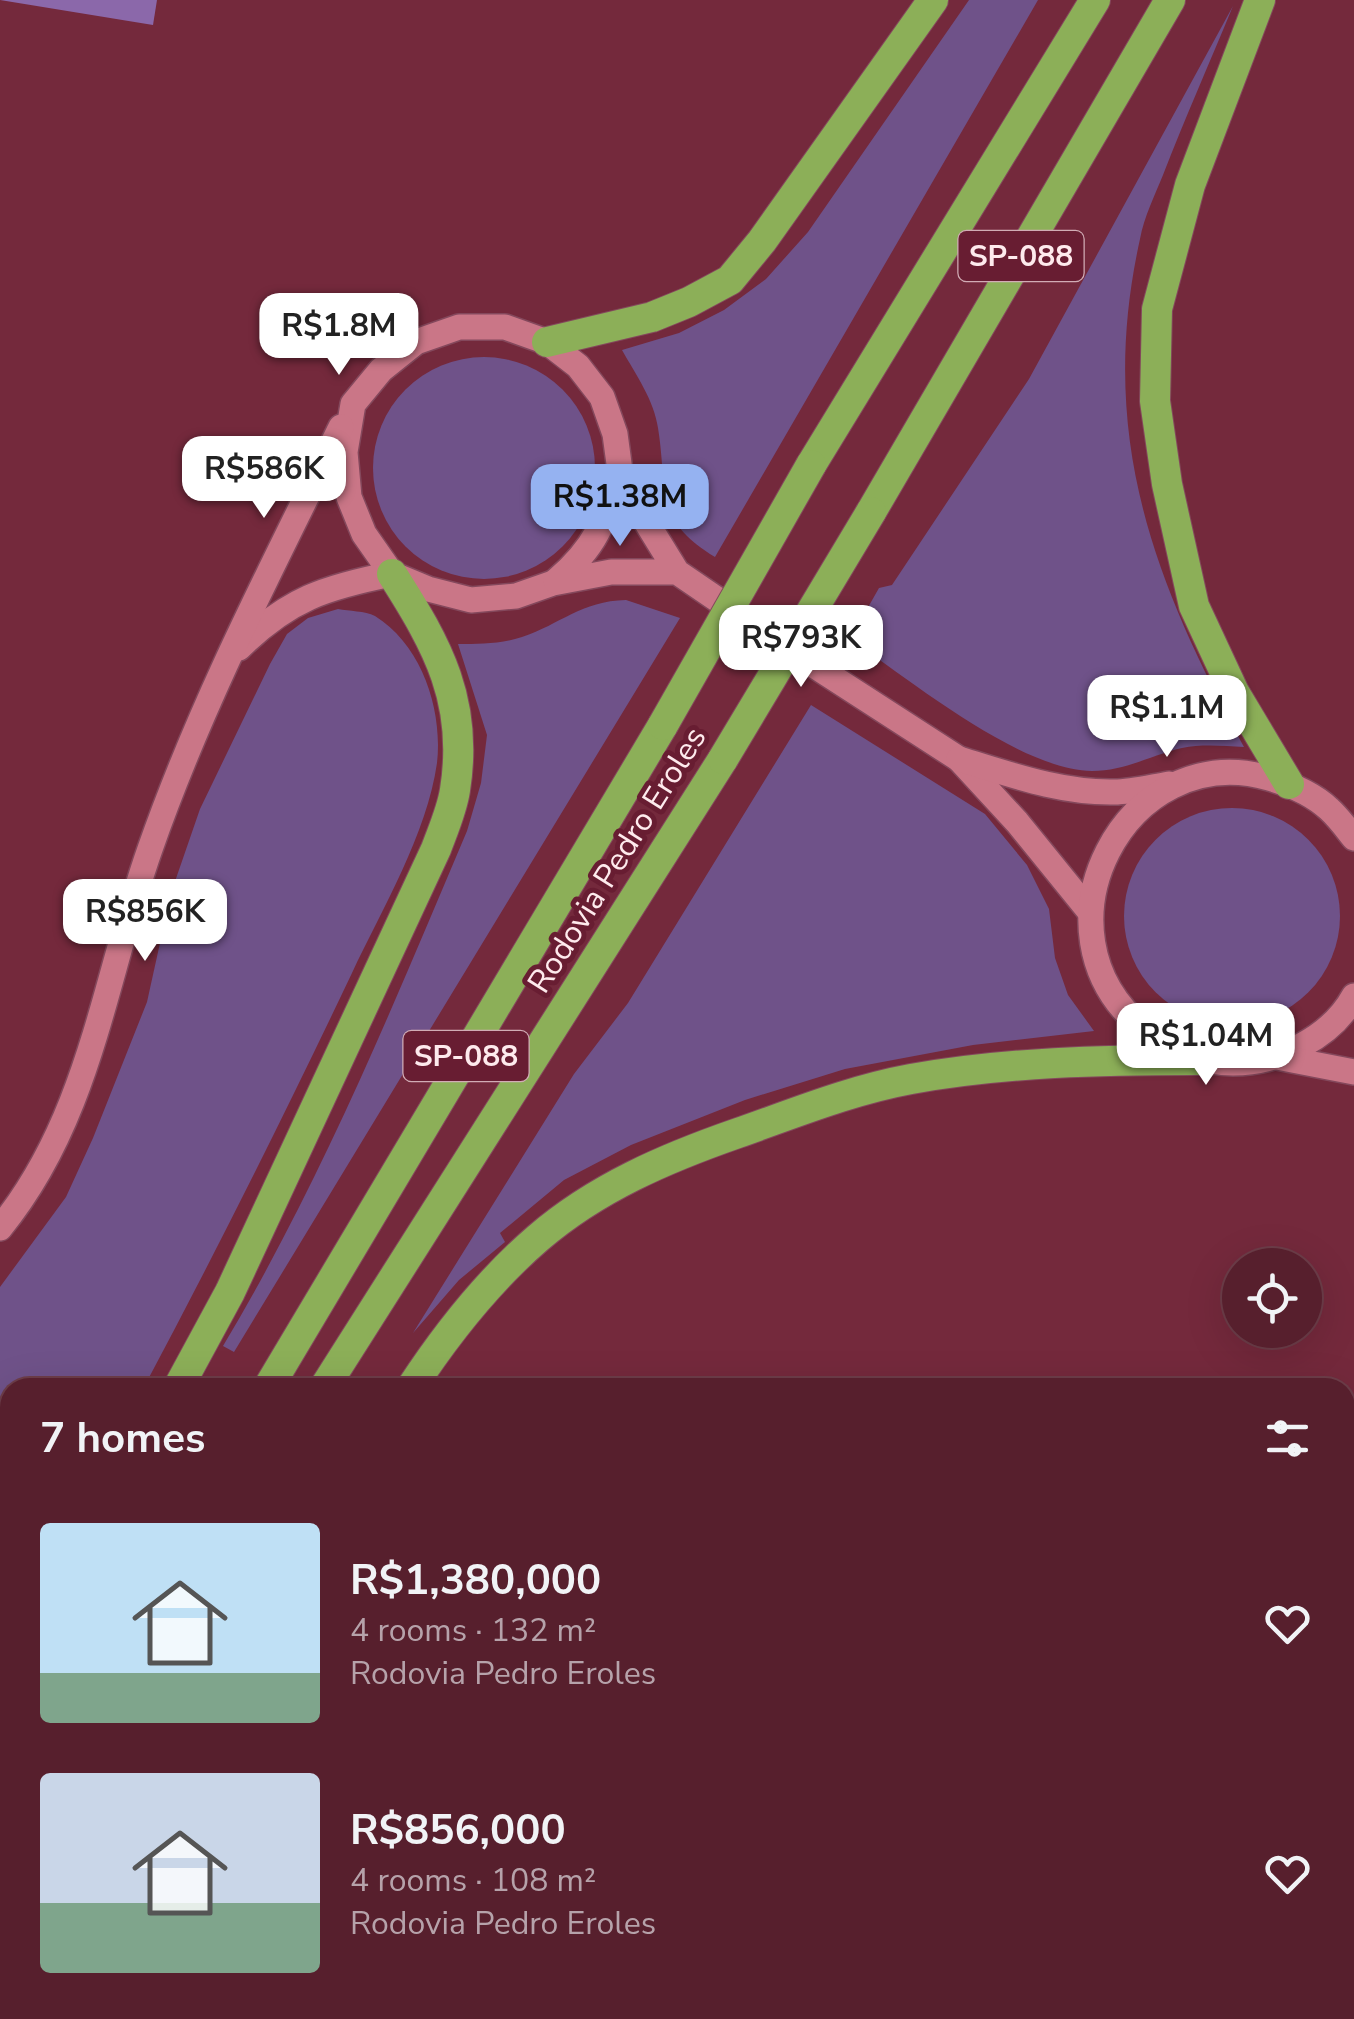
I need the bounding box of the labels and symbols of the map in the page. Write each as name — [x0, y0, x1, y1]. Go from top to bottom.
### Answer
road number: SP-088 — [958, 231, 1084, 281]
pin: R$1.8M — [258, 293, 420, 378]
pin: R$586K — [183, 436, 345, 521]
pin: R$1.38M — [528, 464, 712, 549]
pin: R$793K — [720, 605, 882, 690]
pin: R$1.1M — [1086, 675, 1248, 760]
street label: Rodovia Pedro Eroles — [518, 719, 716, 1001]
pin: R$856K — [64, 879, 226, 964]
pin: R$1.04M — [1114, 1003, 1298, 1088]
road number: SP-088 — [404, 1031, 528, 1081]

